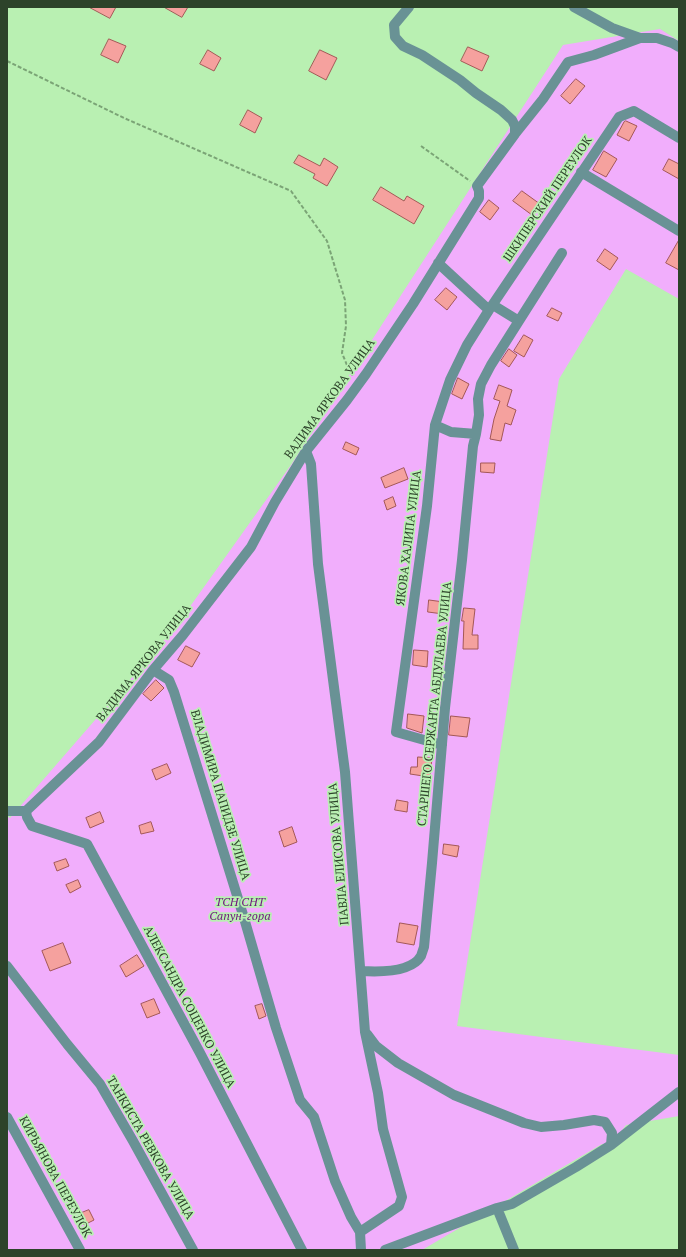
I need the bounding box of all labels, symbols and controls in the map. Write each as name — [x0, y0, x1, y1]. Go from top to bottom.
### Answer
street label: ШКИПЕРСКИЙ ПЕРЕУЛОК — [501, 134, 595, 264]
street label: ВАДИМА ЯРКОВА УЛИЦА — [282, 336, 378, 462]
street label: ЯКОВА ХАЛИПА УЛИЦА — [394, 470, 424, 606]
street label: СТАРШЕГО СЕРЖАНТА АБДУЛАЕВА УЛИЦА — [415, 581, 455, 827]
street label: ВАДИМА ЯРКОВА УЛИЦА — [94, 601, 194, 725]
street label: ВЛАДИМИРА ПАПИДЗЕ УЛИЦА — [187, 708, 253, 882]
street label: ПАВЛА ЕЛИСОВА УЛИЦА — [326, 782, 352, 926]
park label: ТСН СНТ Сапун-гора — [209, 896, 271, 924]
street label: АЛЕКСАНДРА СОЦЕНКО УЛИЦА — [140, 923, 238, 1091]
street label: ТАНКИСТА РЕВКОВА УЛИЦА — [103, 1074, 197, 1222]
street label: КИРЬЯНОВА ПЕРЕУЛОК — [16, 1114, 94, 1240]

